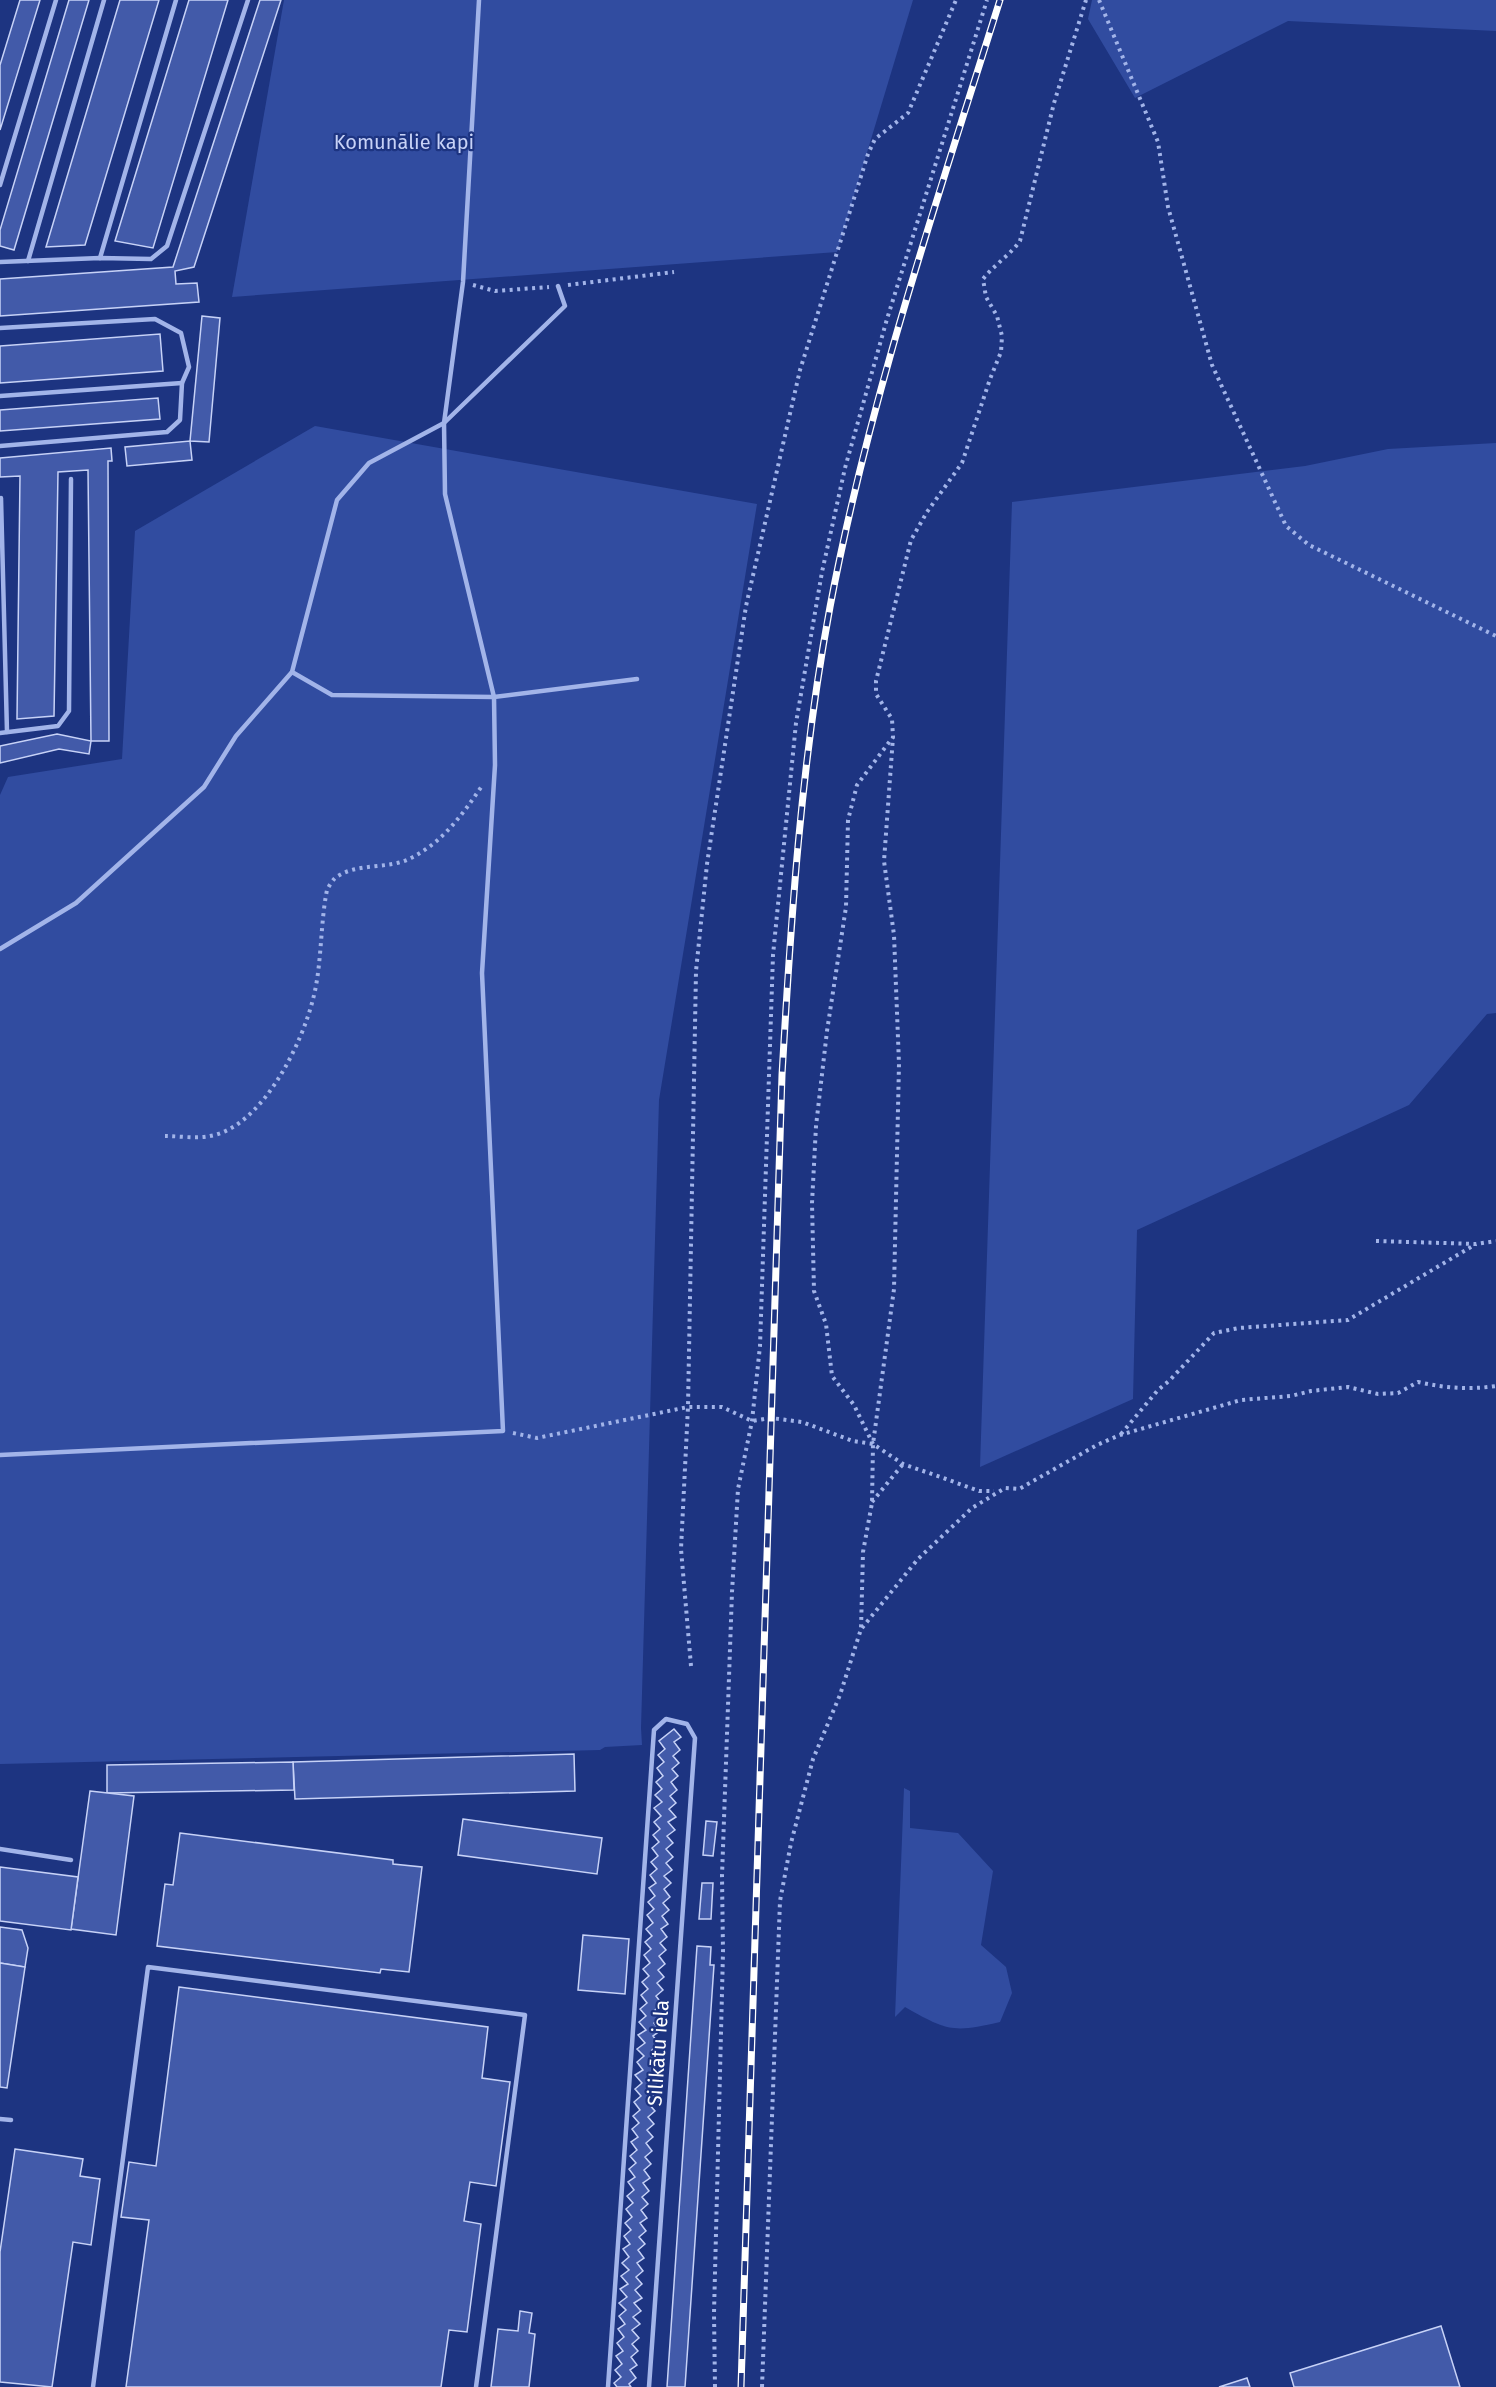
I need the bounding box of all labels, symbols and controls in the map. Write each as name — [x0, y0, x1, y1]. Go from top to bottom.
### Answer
park label: Komunālie kapi — [334, 130, 474, 154]
street label: Silikātu iela — [642, 1999, 674, 2107]

